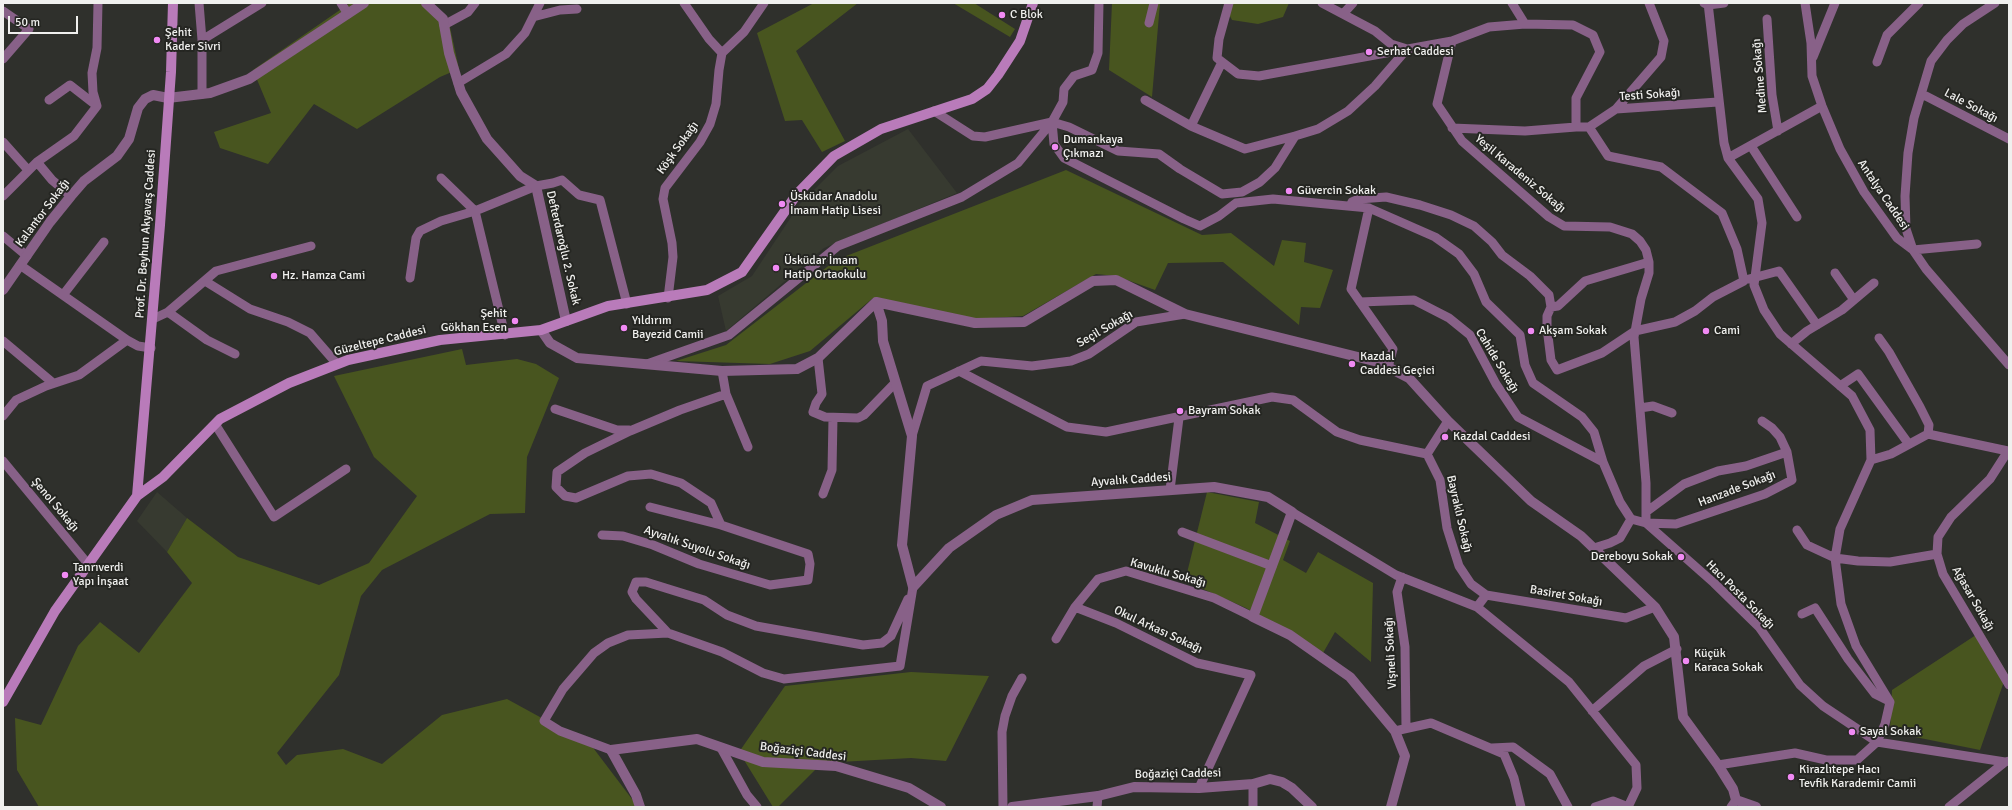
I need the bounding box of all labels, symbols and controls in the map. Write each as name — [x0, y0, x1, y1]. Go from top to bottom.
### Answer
scale bar — [10, 8, 80, 34]
place label: C Blok — [1010, 8, 1043, 22]
marker: C Blok — [997, 10, 1007, 20]
text: 50 m — [15, 15, 40, 30]
place label: Şehit Kader Sivri — [165, 26, 221, 54]
marker: Şehit Kader Sivri — [152, 35, 162, 45]
street label: Medine Sokağı — [1750, 38, 1770, 114]
place label: Serhat Caddesi — [1377, 45, 1454, 59]
marker: Serhat Caddesi — [1364, 47, 1374, 57]
street label: Testi Sokağı — [1619, 86, 1681, 104]
street label: Lale Sokağı — [1942, 86, 2000, 126]
street label: Köşk Sokağı — [654, 119, 702, 177]
street label: Yeşil Karadeniz Sokağı — [1472, 132, 1568, 216]
place label: Dumankaya Çıkmazı — [1063, 133, 1123, 161]
marker: Dumankaya Çıkmazı — [1050, 142, 1060, 152]
street label: Prof. Dr. Beyhun Akyavaş Caddesi — [133, 149, 159, 319]
street label: Antalya Caddesi — [1854, 157, 1912, 233]
street label: Kalantor Sokağı — [13, 176, 73, 250]
place label: Güvercin Sokak — [1297, 184, 1376, 198]
marker: Güvercin Sokak — [1284, 186, 1294, 196]
street label: Defterdaroğlu 2. Sokak — [543, 189, 583, 307]
place label: Üsküdar Anadolu İmam Hatip Lisesi — [790, 190, 881, 218]
marker: Üsküdar Anadolu İmam Hatip Lisesi — [777, 199, 787, 209]
place label: Üsküdar İmam Hatip Ortaokulu — [784, 254, 866, 282]
marker: Üsküdar İmam Hatip Ortaokulu — [771, 263, 781, 273]
place label: Hz. Hamza Cami — [282, 269, 365, 283]
marker: Hz. Hamza Cami — [269, 271, 279, 281]
place label: Şehit Gökhan Esen — [441, 307, 507, 335]
street label: Seçil Sokağı — [1074, 307, 1136, 351]
place label: Yıldırım Bayezid Camii — [632, 314, 704, 342]
marker: Şehit Gökhan Esen — [510, 316, 520, 326]
street label: Güzeltepe Caddesi — [332, 323, 428, 359]
marker: Yıldırım Bayezid Camii — [619, 323, 629, 333]
place label: Akşam Sokak — [1539, 324, 1607, 338]
place label: Cami — [1714, 324, 1740, 338]
street label: Cahide Sokağı — [1472, 326, 1522, 396]
marker: Akşam Sokak — [1526, 326, 1536, 336]
marker: Cami — [1701, 326, 1711, 336]
place label: Kazdal Caddesi Geçici — [1360, 350, 1435, 378]
marker: Kazdal Caddesi Geçici — [1347, 359, 1357, 369]
place label: Bayram Sokak — [1188, 404, 1260, 418]
marker: Bayram Sokak — [1175, 406, 1185, 416]
place label: Kazdal Caddesi — [1453, 430, 1531, 444]
marker: Kazdal Caddesi — [1440, 432, 1450, 442]
street label: Hanzade Sokağı — [1696, 468, 1778, 510]
street label: Ayvalık Caddesi — [1091, 470, 1171, 490]
street label: Bayraklı Sokağı — [1443, 474, 1475, 554]
street label: Şenol Sokağı — [28, 475, 82, 535]
street label: Ayvalık Suyolu Sokağı — [642, 523, 752, 573]
place label: Dereboyu Sokak — [1591, 550, 1673, 564]
marker: Dereboyu Sokak — [1676, 552, 1686, 562]
street label: Kavuklu Sokağı — [1129, 555, 1207, 591]
street label: Hacı Posta Sokağı — [1703, 558, 1777, 632]
place label: Tanrıverdi Yapı İnşaat — [73, 561, 128, 589]
street label: Ağasar Sokağı — [1949, 564, 1997, 634]
marker: Tanrıverdi Yapı İnşaat — [60, 570, 70, 580]
street label: Basiret Sokağı — [1529, 583, 1603, 609]
street label: Okul Arkası Sokağı — [1111, 603, 1205, 657]
street label: Vişneli Sokağı — [1382, 617, 1400, 689]
place label: Küçük Karaca Sokak — [1694, 647, 1763, 675]
marker: Küçük Karaca Sokak — [1681, 656, 1691, 666]
place label: Sayal Sokak — [1860, 725, 1921, 739]
marker: Sayal Sokak — [1847, 727, 1857, 737]
street label: Boğaziçi Caddesi — [759, 740, 847, 764]
place label: Kirazlıtepe Hacı Tevfik Karademir Camii — [1799, 763, 1916, 791]
street label: Boğaziçi Caddesi — [1135, 766, 1221, 782]
marker: Kirazlıtepe Hacı Tevfik Karademir Camii — [1786, 772, 1796, 782]

